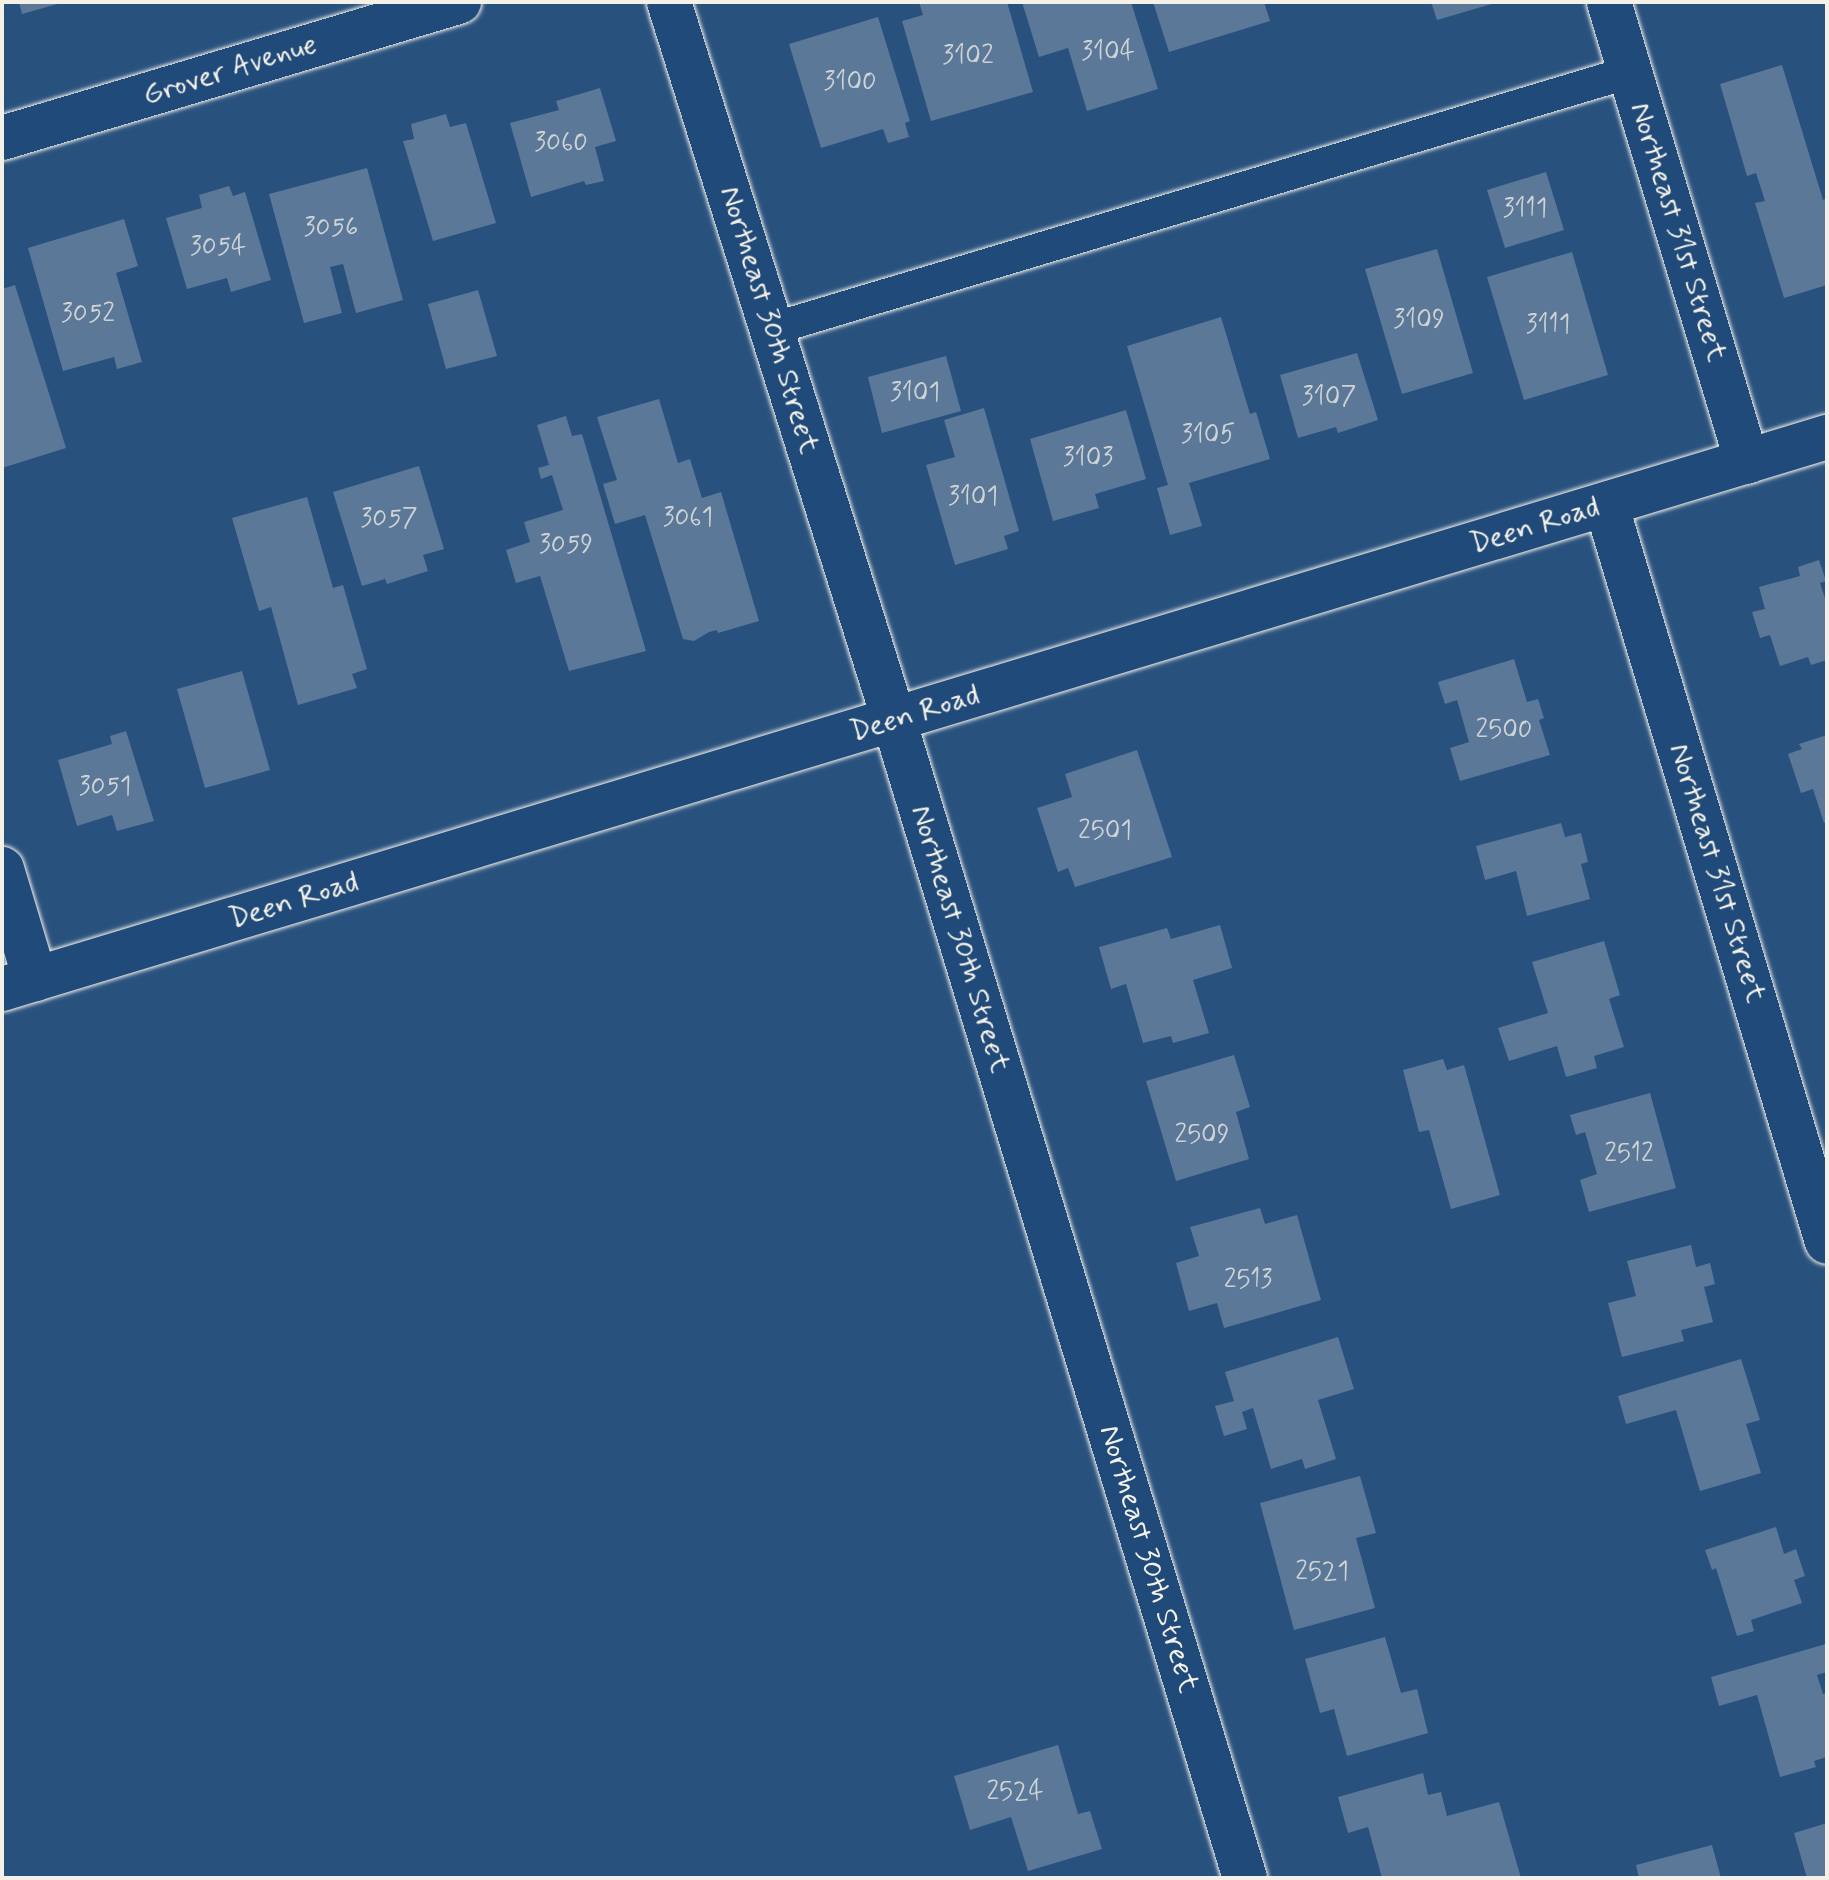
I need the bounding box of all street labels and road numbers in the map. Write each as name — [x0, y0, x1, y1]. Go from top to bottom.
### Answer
street label: Grover Avenue — [136, 26, 324, 114]
street label: Northeast 31st Street — [1621, 98, 1735, 366]
street label: Northeast 30th Street — [711, 182, 827, 458]
street label: Deen Road — [1466, 489, 1604, 563]
street label: Deen Road — [846, 677, 984, 751]
street label: Northeast 31st Street — [1660, 739, 1774, 1007]
street label: Northeast 30th Street — [902, 801, 1018, 1077]
street label: Deen Road — [225, 864, 363, 938]
street label: Northeast 30th Street — [1090, 1421, 1206, 1697]

